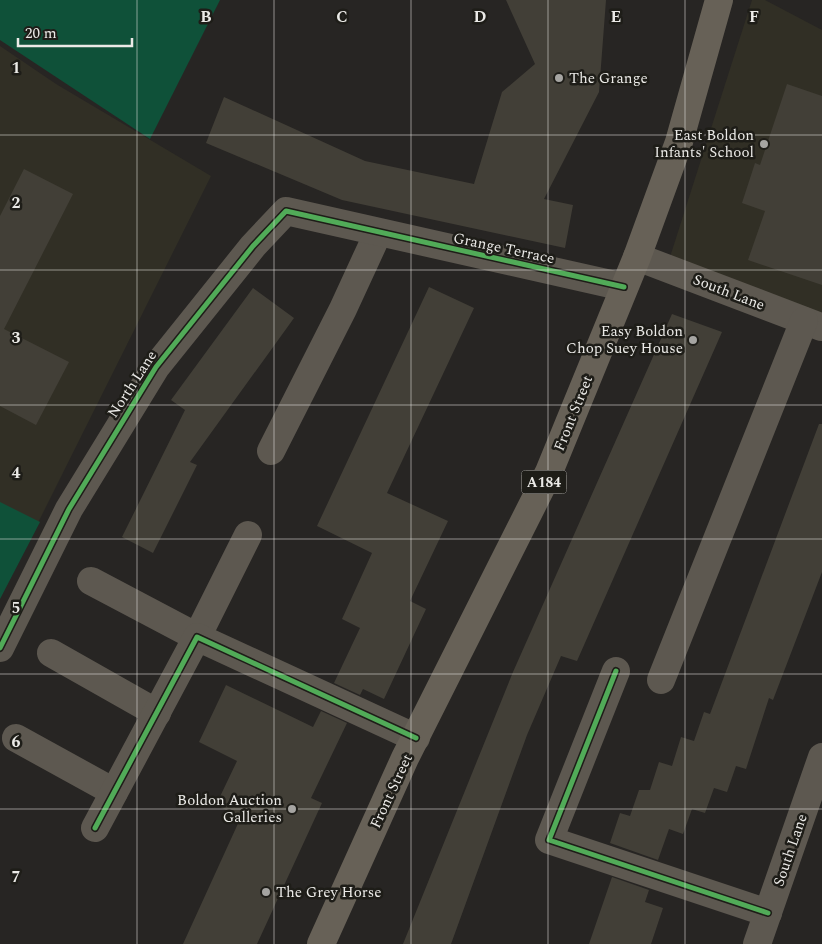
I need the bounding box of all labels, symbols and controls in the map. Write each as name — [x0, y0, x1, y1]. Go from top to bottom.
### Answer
text: B — [200, 5, 212, 29]
text: C — [336, 5, 348, 29]
text: D — [474, 5, 487, 29]
text: E — [611, 5, 621, 29]
text: F — [749, 5, 759, 29]
scale bar — [18, 15, 131, 47]
text: 20 m — [25, 22, 57, 45]
text: 1 — [12, 56, 20, 80]
place label: The Grange — [569, 67, 648, 90]
marker: The Grange — [553, 72, 565, 84]
place label: East Boldon Infants' School — [654, 124, 754, 164]
marker: East Boldon Infants' School — [758, 138, 770, 150]
text: 2 — [12, 191, 21, 215]
street label: Grange Terrace — [451, 227, 557, 270]
street label: South Lane — [690, 268, 768, 317]
place label: Easy Boldon Chop Suey House — [566, 320, 683, 360]
text: 3 — [12, 326, 21, 350]
marker: Easy Boldon Chop Suey House — [687, 334, 699, 346]
street label: North Lane — [102, 346, 163, 423]
street label: Front Street — [548, 372, 599, 455]
text: 4 — [12, 461, 21, 485]
road number: A184 — [522, 471, 566, 494]
text: 5 — [12, 596, 20, 620]
text: 6 — [12, 730, 21, 754]
street label: Front Street — [364, 750, 419, 832]
place label: Boldon Auction Galleries — [177, 789, 282, 829]
marker: Boldon Auction Galleries — [286, 803, 298, 815]
street label: South Lane — [767, 811, 814, 890]
text: 7 — [12, 865, 21, 889]
place label: The Grey Horse — [276, 881, 381, 904]
marker: The Grey Horse — [260, 886, 272, 898]

